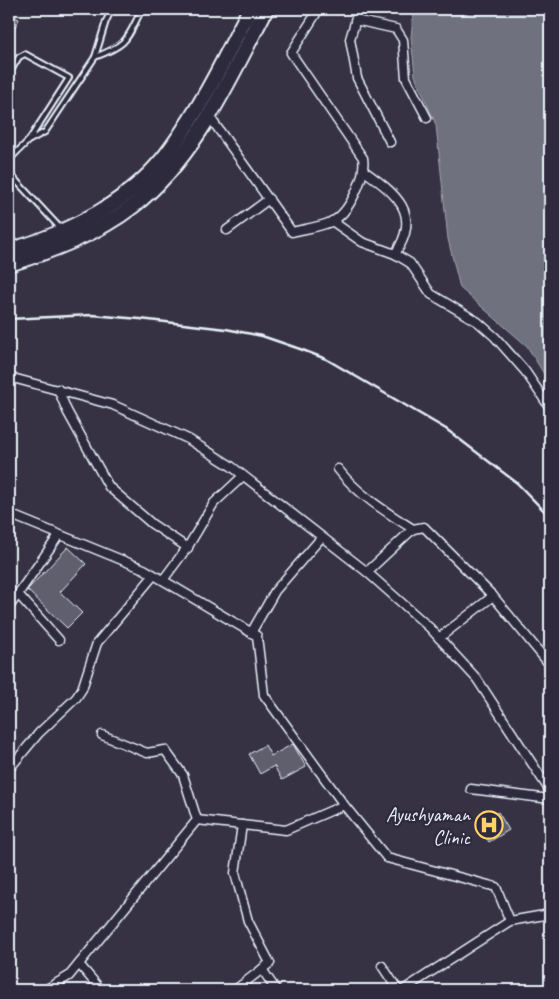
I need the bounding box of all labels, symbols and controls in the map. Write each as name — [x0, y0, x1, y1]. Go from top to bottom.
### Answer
place label: Ayushyaman Clinic — [386, 802, 471, 850]
hospital icon: Ayushyaman Clinic — [474, 810, 504, 840]

